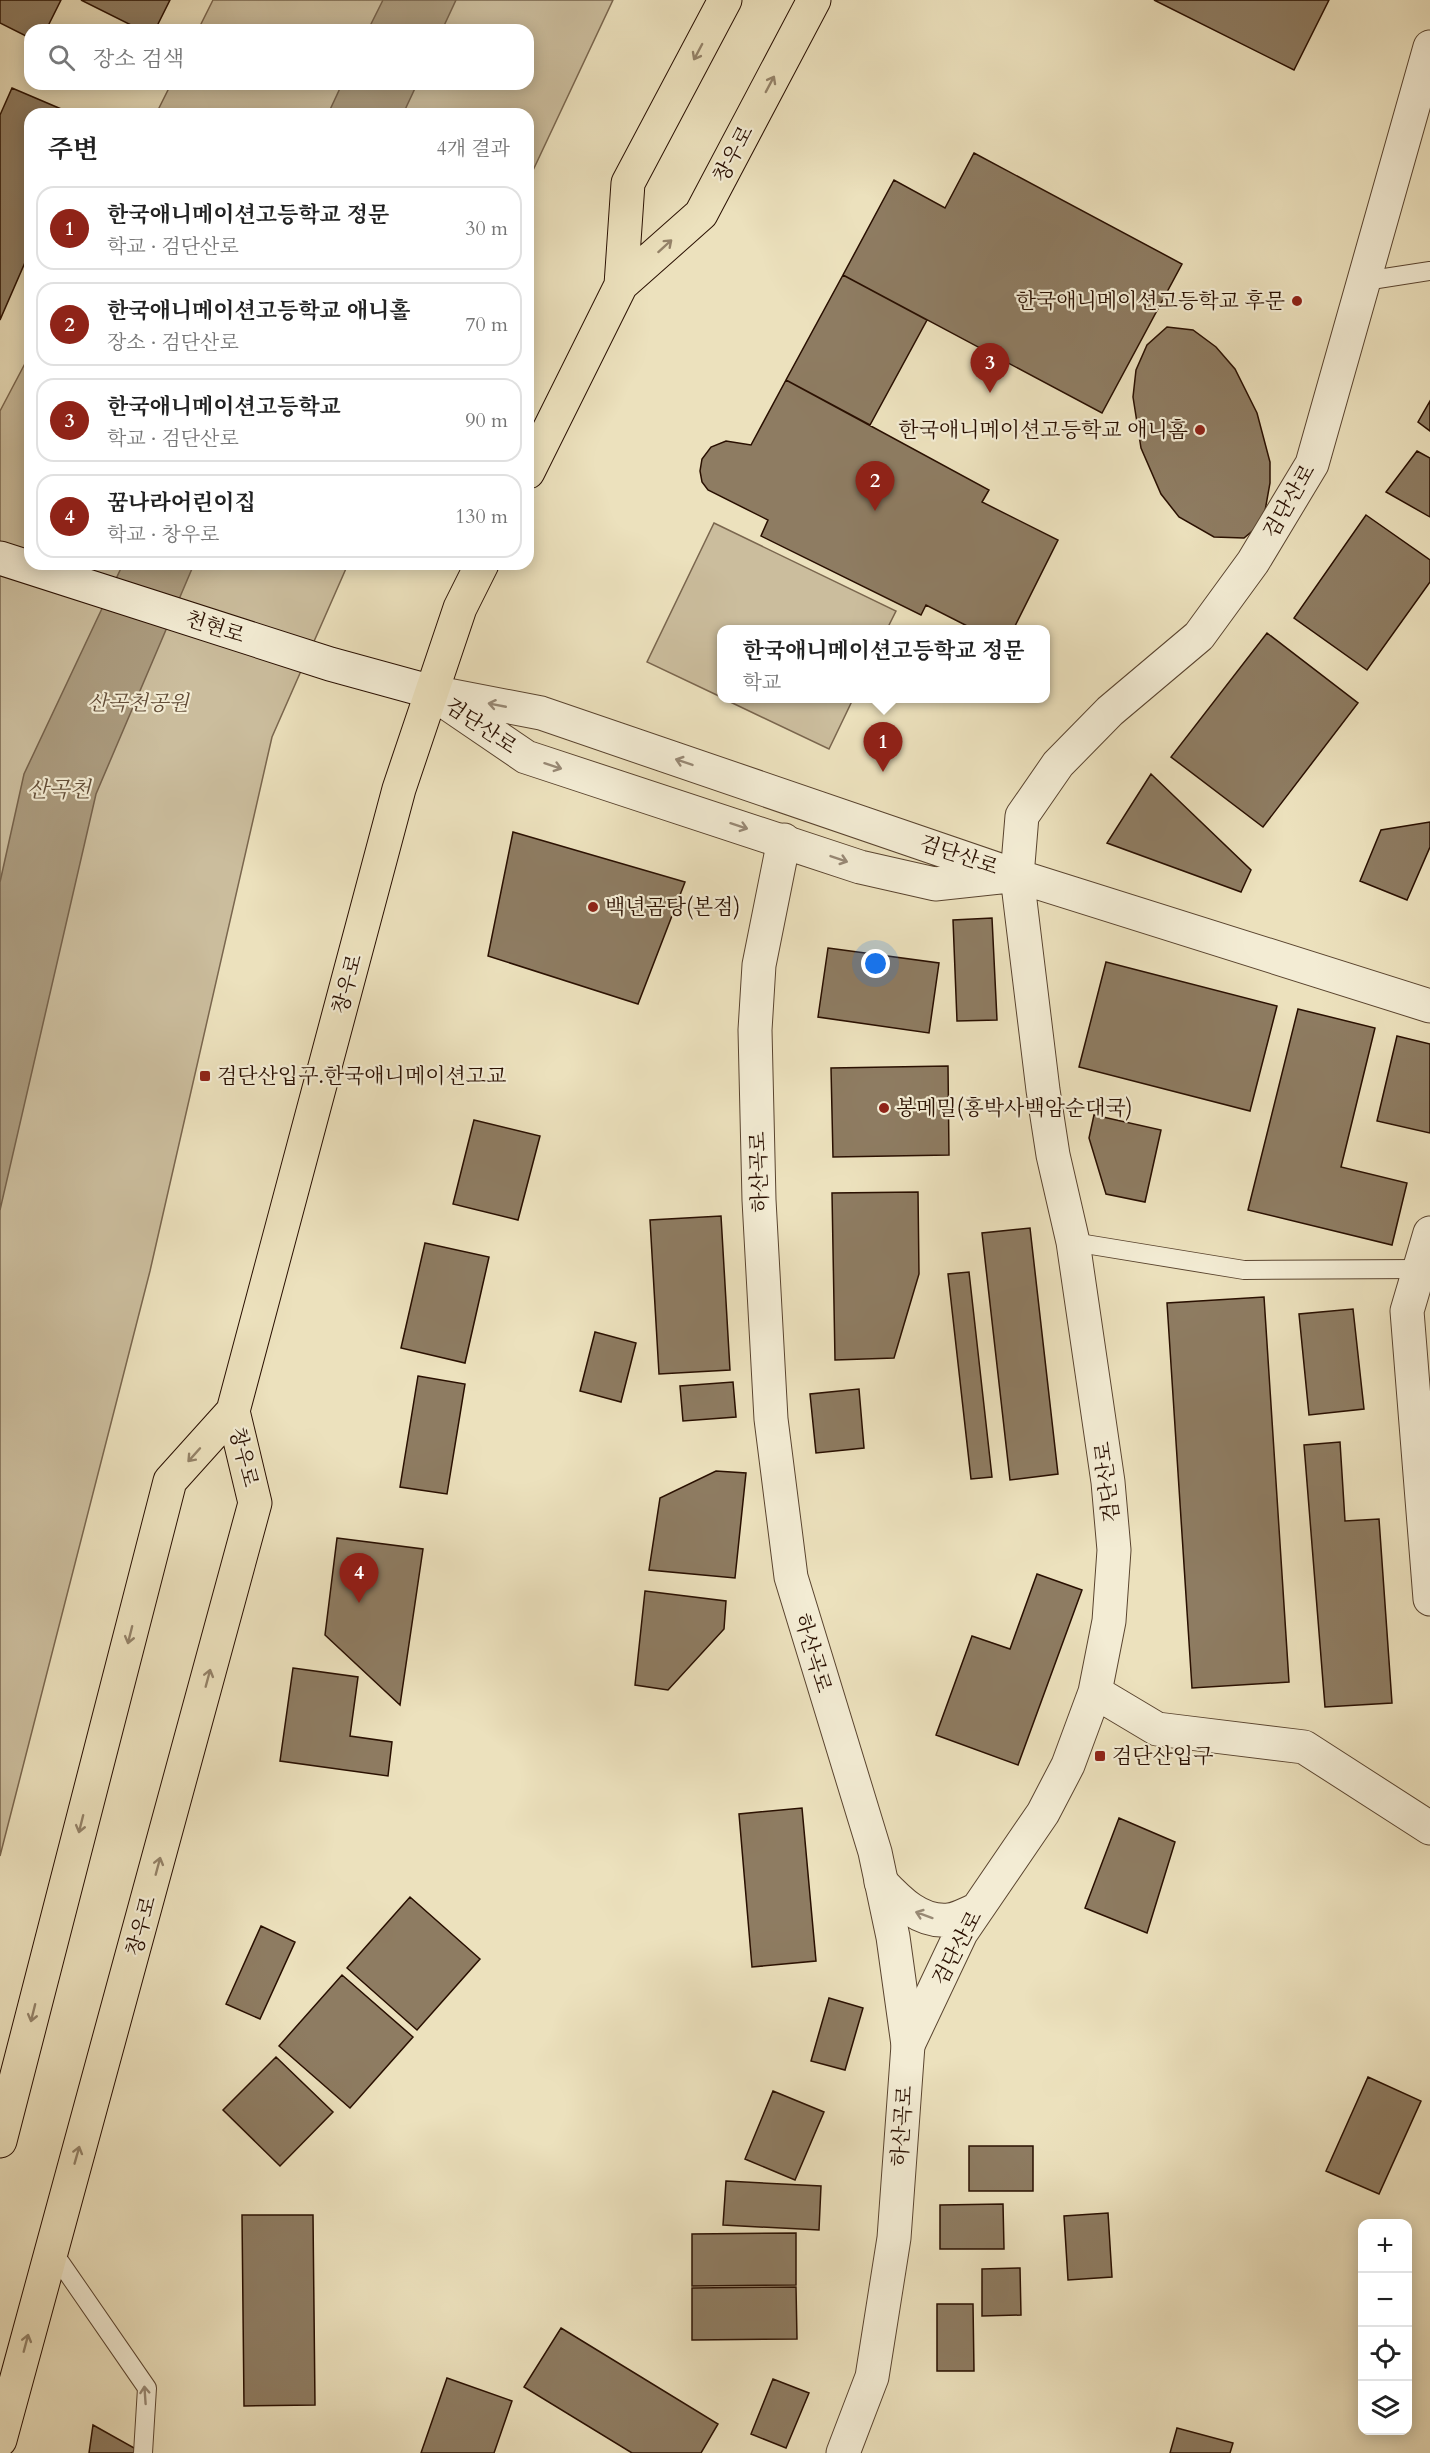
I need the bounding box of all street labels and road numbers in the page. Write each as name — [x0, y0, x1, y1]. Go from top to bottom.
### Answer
street label: 창우로 — [706, 121, 761, 188]
street label: 검단산로 — [1257, 459, 1322, 544]
street label: 천현로 — [181, 604, 248, 651]
street label: 검단산로 — [439, 692, 522, 761]
street label: 검단산로 — [916, 829, 1002, 882]
street label: 창우로 — [326, 951, 369, 1017]
street label: 하산곡로 — [744, 1131, 775, 1213]
street label: 창우로 — [222, 1424, 265, 1490]
street label: 검단산로 — [1088, 1440, 1127, 1524]
street label: 하산곡로 — [787, 1610, 838, 1696]
street label: 창우로 — [120, 1893, 163, 1959]
street label: 검단산로 — [926, 1906, 989, 1991]
street label: 하산곡로 — [885, 2085, 920, 2168]

